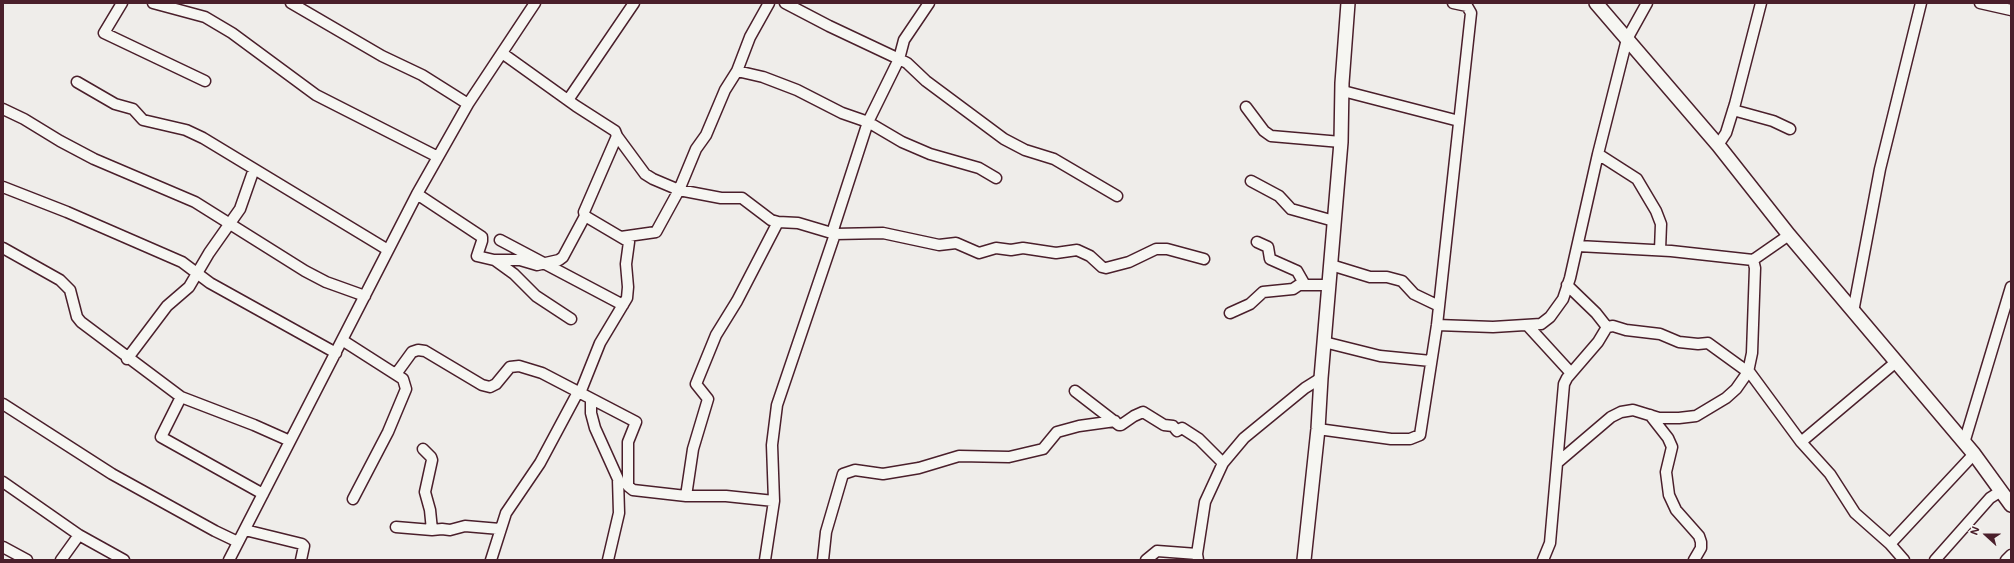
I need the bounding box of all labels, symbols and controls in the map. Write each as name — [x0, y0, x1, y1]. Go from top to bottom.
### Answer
north arrow — [1966, 515, 2006, 555]
text: N — [1966, 524, 1983, 537]

